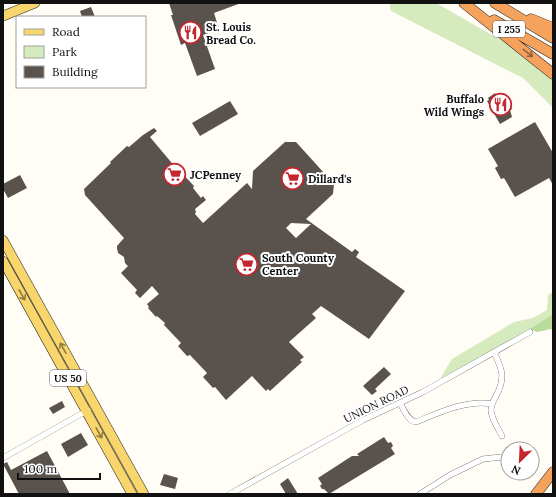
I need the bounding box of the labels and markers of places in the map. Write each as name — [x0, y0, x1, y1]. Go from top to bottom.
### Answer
restaurant icon: St. Louis Bread Co. — [178, 20, 204, 46]
place label: St. Louis Bread Co. — [206, 20, 256, 47]
place label: Buffalo Wild Wings — [424, 92, 484, 119]
restaurant icon: Buffalo Wild Wings — [487, 92, 513, 118]
supermarket icon: JCPenney — [161, 162, 187, 188]
supermarket icon: Dillard's — [279, 166, 305, 192]
place label: JCPenney — [190, 168, 242, 182]
place label: Dillard's — [308, 172, 352, 186]
supermarket icon: South County Center — [233, 251, 259, 277]
place label: South County Center — [262, 251, 335, 278]

